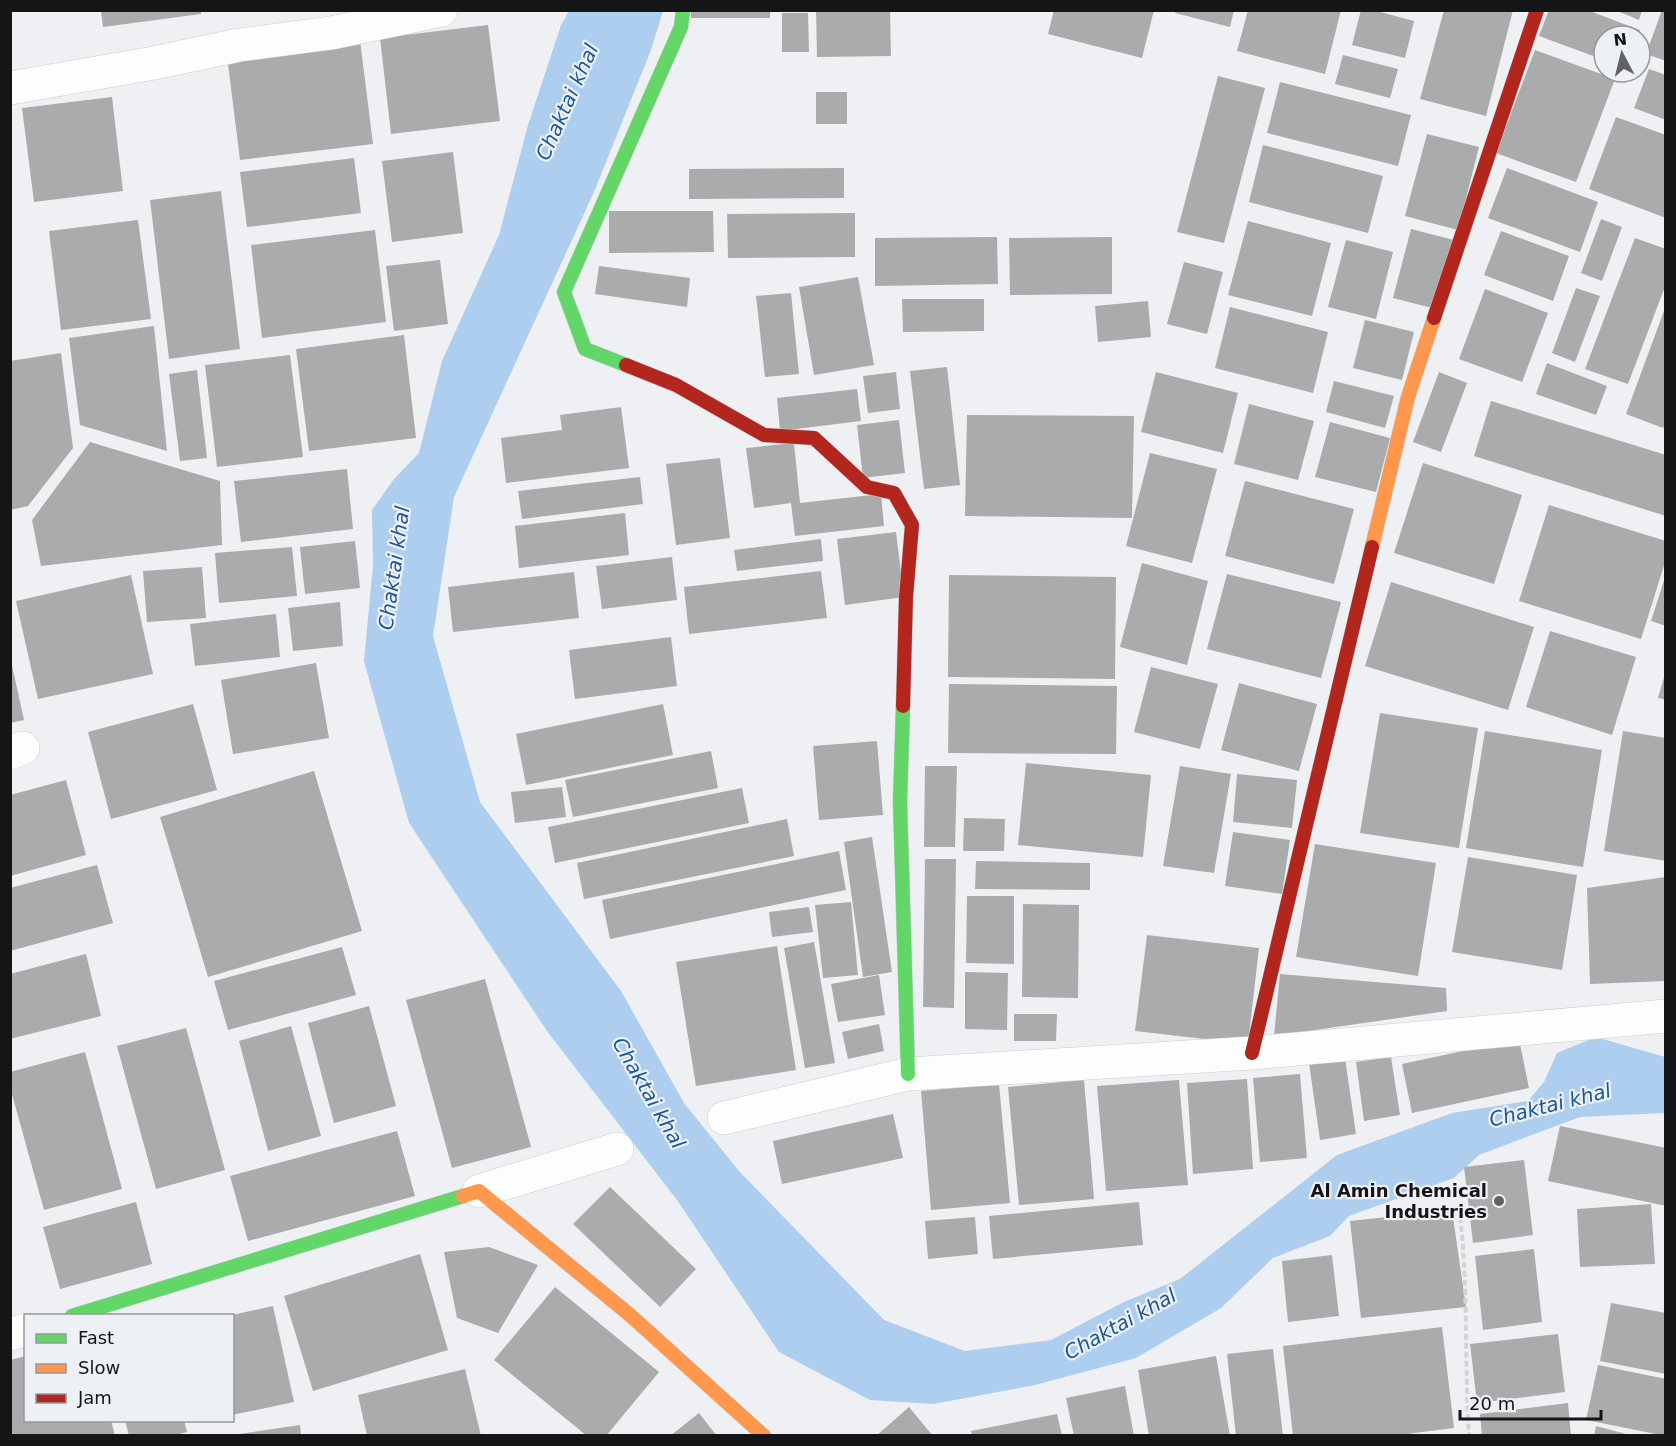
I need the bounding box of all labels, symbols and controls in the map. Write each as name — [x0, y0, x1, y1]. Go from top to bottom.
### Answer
north arrow — [1592, 24, 1652, 84]
text: N — [1612, 29, 1628, 50]
water label: Chaktai khal — [531, 40, 603, 164]
water label: Chaktai khal — [373, 504, 415, 631]
water label: Chaktai khal — [607, 1033, 691, 1153]
water label: Chaktai khal — [1487, 1078, 1614, 1132]
place label: Al Amin Chemical Industries — [1311, 1180, 1487, 1222]
marker: Al Amin Chemical Industries — [1492, 1194, 1506, 1208]
water label: Chaktai khal — [1060, 1283, 1181, 1365]
legend — [24, 1314, 234, 1422]
text: Fast — [78, 1327, 114, 1348]
text: Slow — [78, 1357, 120, 1378]
scale bar — [1460, 1383, 1601, 1421]
text: Jam — [77, 1387, 112, 1408]
text: 20 m — [1469, 1393, 1515, 1414]

